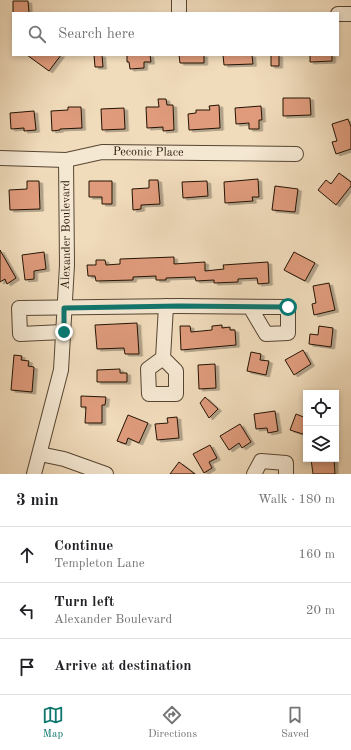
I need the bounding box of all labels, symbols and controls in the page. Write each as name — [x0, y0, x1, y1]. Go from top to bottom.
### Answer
search box — [12, 12, 339, 56]
icon: search — [26, 23, 48, 45]
text: Search here — [58, 27, 135, 42]
street label: Peconic Place — [113, 146, 184, 159]
street label: Alexander Boulevard — [60, 180, 73, 290]
route start — [279, 298, 297, 316]
route end — [55, 323, 73, 341]
map controls — [303, 390, 339, 462]
button: locate — [303, 390, 339, 426]
button: layers — [303, 426, 339, 462]
text: 3 min — [16, 492, 59, 509]
text: Walk · 180 m — [258, 493, 335, 506]
text: Continue — [54, 539, 113, 554]
icon: ahead — [16, 544, 38, 566]
text: 160 m — [298, 548, 335, 561]
text: Templeton Lane — [54, 557, 145, 570]
text: Turn left — [54, 595, 114, 610]
icon: left — [16, 600, 38, 622]
text: 20 m — [306, 604, 335, 617]
text: Alexander Boulevard — [54, 613, 172, 626]
icon: arrive — [16, 656, 38, 678]
text: Arrive at destination — [54, 659, 192, 674]
tab: Map — [42, 704, 64, 742]
tab: Directions — [148, 704, 197, 742]
tab: Saved — [281, 704, 309, 742]

